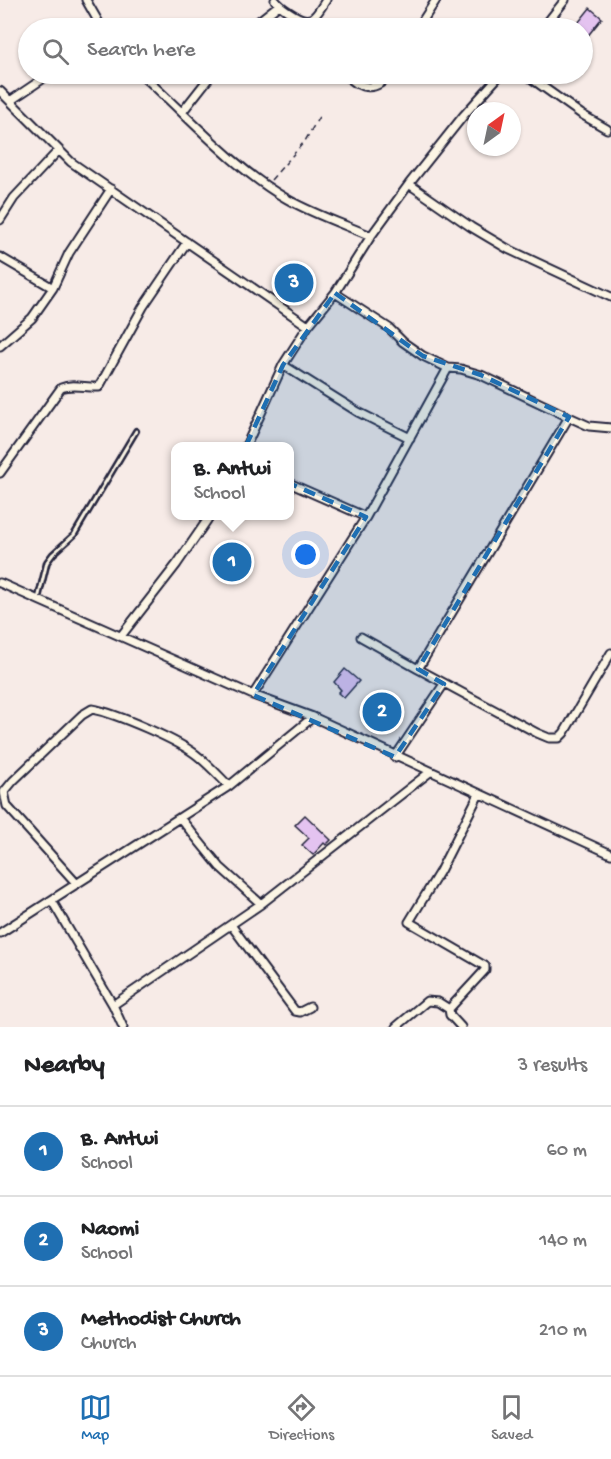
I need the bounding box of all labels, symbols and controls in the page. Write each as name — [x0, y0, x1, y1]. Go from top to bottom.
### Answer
search box — [18, 18, 593, 84]
icon: search — [39, 35, 72, 68]
text: Search here — [87, 38, 195, 64]
north arrow — [467, 102, 521, 156]
pin: 3 — [274, 260, 314, 306]
popup — [171, 442, 294, 520]
text: B. Antwi — [194, 457, 271, 483]
text: School — [194, 483, 246, 506]
pin: 1 — [212, 540, 252, 584]
your location — [291, 540, 320, 569]
pin: 2 — [362, 690, 401, 734]
text: Nearby — [24, 1051, 105, 1082]
text: 3 results — [518, 1055, 587, 1078]
text: B. Antwi — [81, 1127, 159, 1153]
text: 1 — [39, 1140, 48, 1163]
text: 60 m — [547, 1140, 587, 1163]
text: School — [81, 1153, 133, 1176]
text: Naomi — [81, 1217, 139, 1243]
text: 2 — [39, 1230, 48, 1253]
text: 140 m — [539, 1230, 587, 1253]
text: School — [81, 1243, 133, 1266]
text: Methodist Church — [81, 1307, 241, 1333]
text: 3 — [38, 1320, 49, 1343]
text: 210 m — [539, 1320, 587, 1343]
text: Church — [81, 1333, 137, 1356]
tab: Map — [79, 1391, 112, 1446]
tab: Directions — [269, 1391, 334, 1446]
tab: Saved — [491, 1391, 532, 1446]

